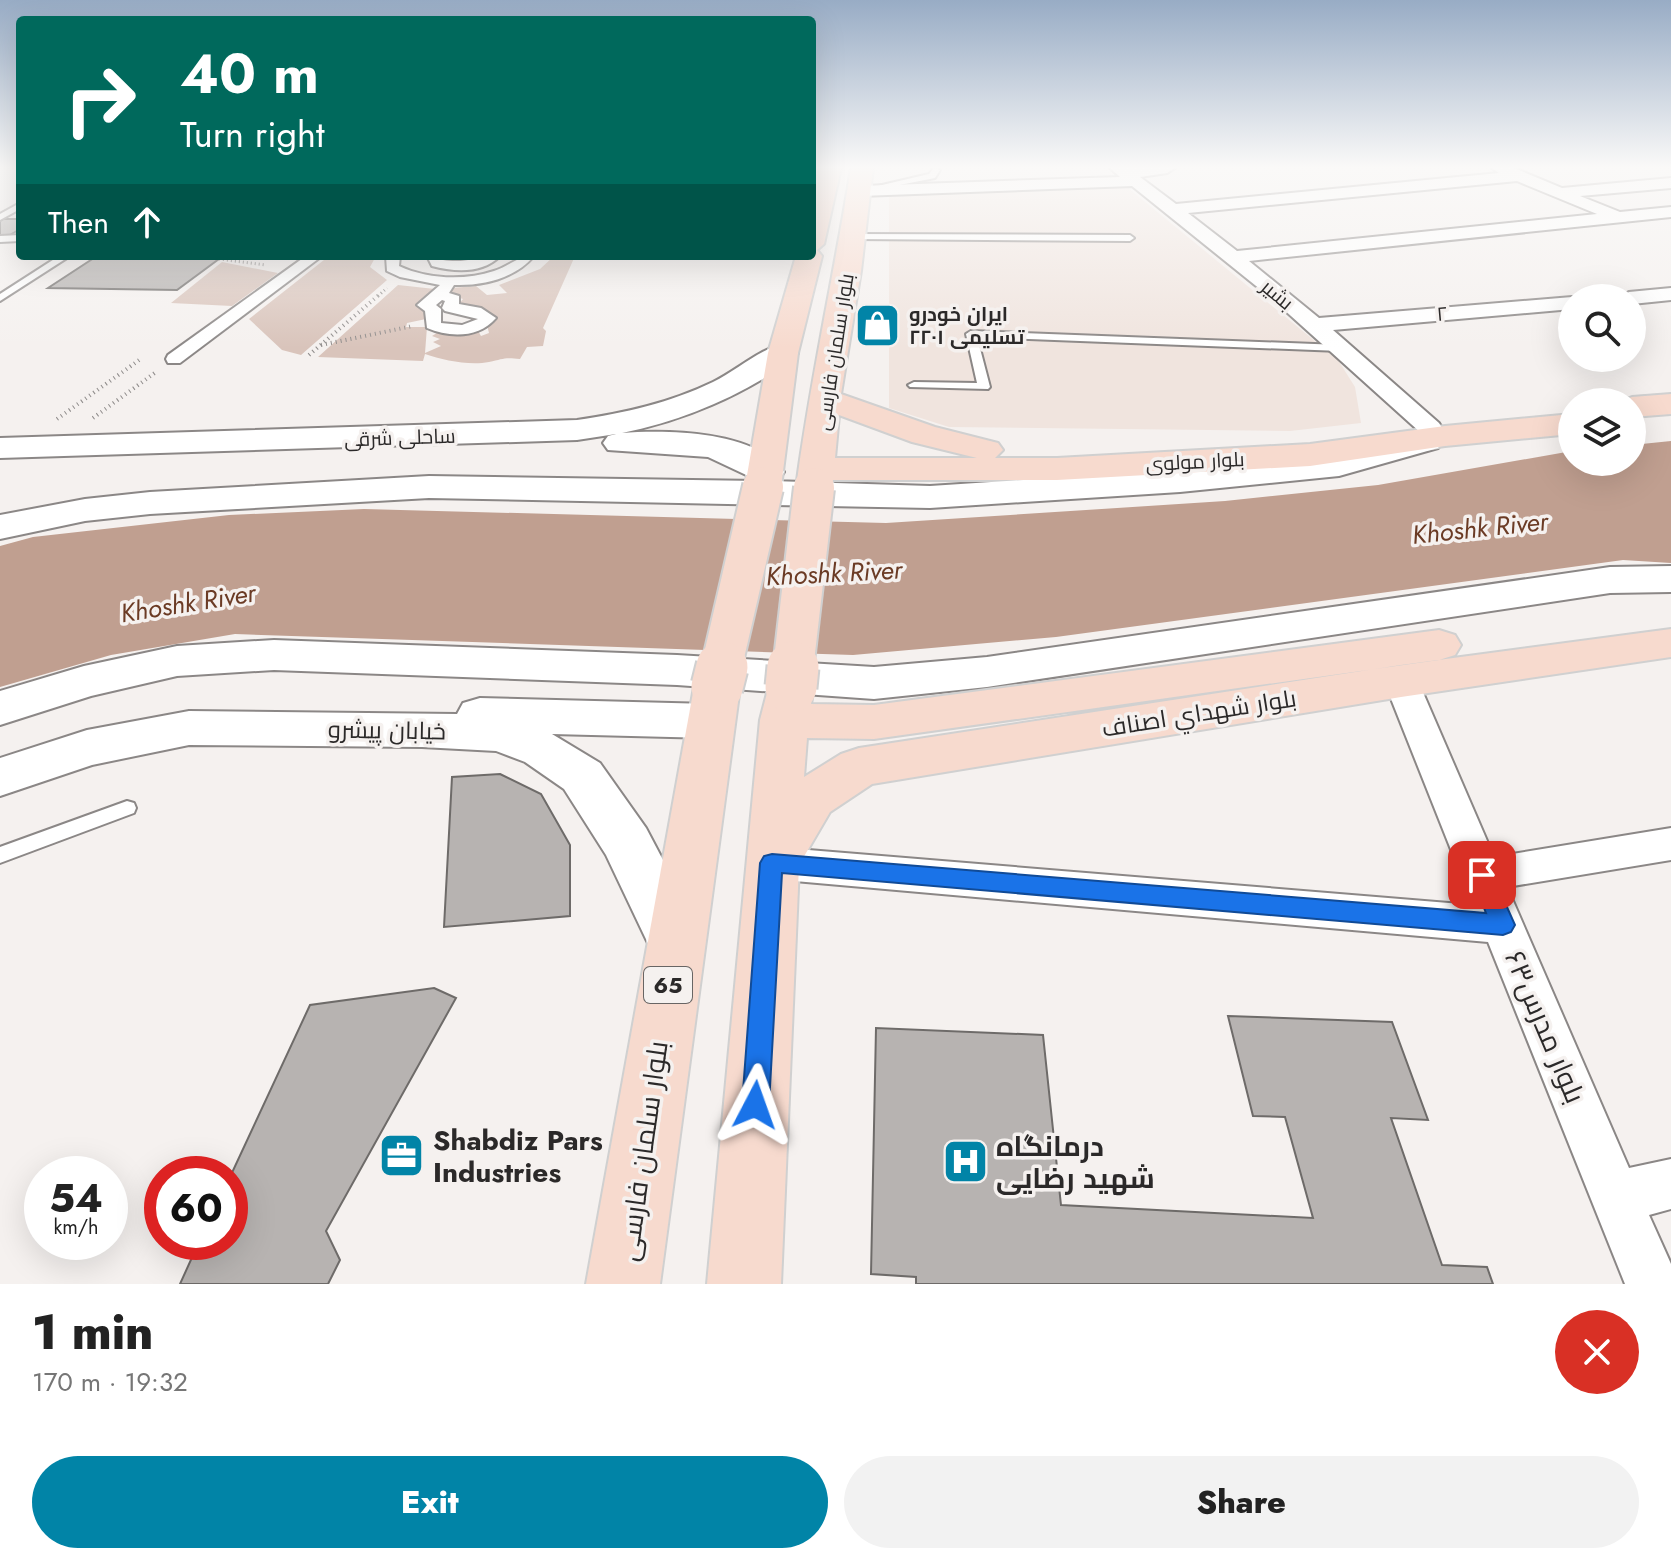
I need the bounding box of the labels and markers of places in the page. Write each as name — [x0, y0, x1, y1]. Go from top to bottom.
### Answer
place label: ایران خودرو تسلیمی ۲۲۰۱ — [909, 300, 1025, 352]
shop icon: ایران خودرو تسلیمی ۲۲۰۱ — [854, 301, 902, 349]
pin — [1448, 841, 1516, 909]
place label: Shabdiz Pars Industries — [433, 1120, 603, 1193]
place label: درمانگاه شهید رضایی — [996, 1126, 1155, 1199]
office icon: Shabdiz Pars Industries — [378, 1132, 426, 1180]
hospital icon: درمانگاه شهید رضایی — [941, 1138, 989, 1186]

